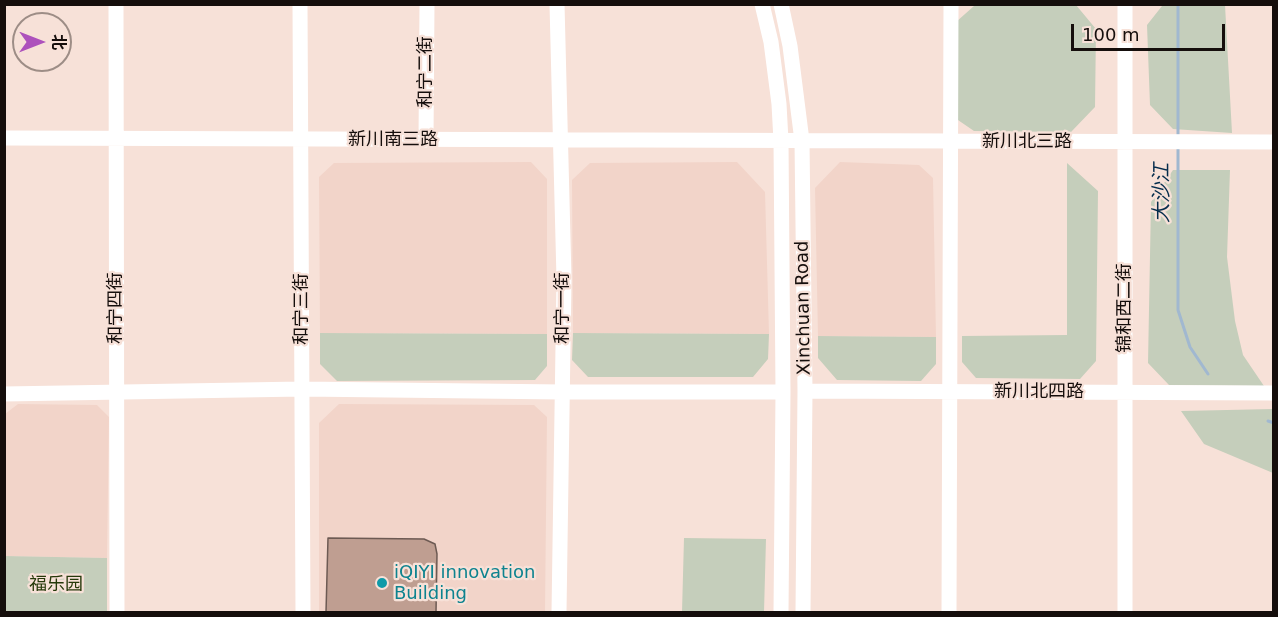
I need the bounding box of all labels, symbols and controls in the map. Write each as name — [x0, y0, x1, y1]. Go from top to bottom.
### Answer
north arrow — [12, 12, 72, 72]
scale bar — [1074, 12, 1228, 50]
text: 100 m — [1082, 24, 1140, 45]
text: 北 — [49, 34, 68, 50]
street label: 和宁二街 — [415, 36, 437, 108]
street label: 新川南三路 — [348, 129, 438, 151]
street label: 新川北三路 — [982, 131, 1072, 153]
water label: 大沙江 — [1151, 163, 1175, 223]
street label: Xinchuan Road — [792, 240, 816, 376]
street label: 锦和西二街 — [1114, 263, 1136, 353]
street label: 和宁四街 — [105, 272, 127, 344]
street label: 和宁一街 — [552, 272, 574, 344]
street label: 和宁三街 — [291, 273, 313, 345]
street label: 新川北四路 — [994, 381, 1084, 403]
place label: iQIYI innovation Building — [394, 562, 535, 604]
park label: 福乐园 — [29, 574, 83, 596]
marker: iQIYI innovation Building — [375, 576, 389, 590]

